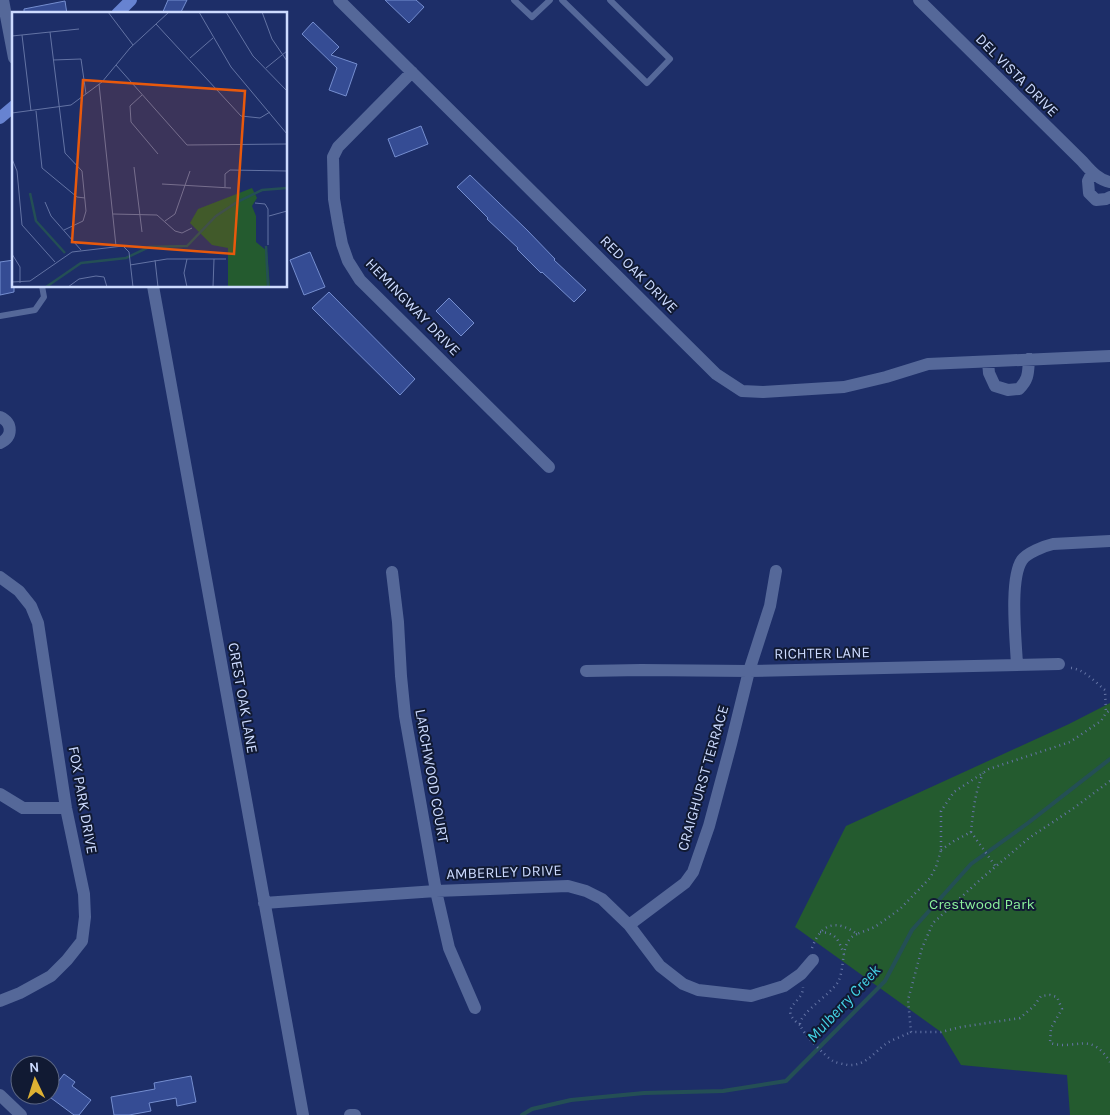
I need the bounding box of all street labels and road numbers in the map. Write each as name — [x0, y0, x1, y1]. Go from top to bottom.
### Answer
street label: DEL VISTA DRIVE — [972, 30, 1062, 120]
street label: RED OAK DRIVE — [596, 231, 682, 317]
street label: HEMINGWAY DRIVE — [362, 255, 464, 359]
street label: CREST OAK LANE — [224, 641, 262, 755]
street label: RICHTER LANE — [774, 643, 870, 663]
street label: CRAIGHURST TERRACE — [674, 703, 732, 853]
street label: LARCHWOOD COURT — [411, 708, 453, 845]
street label: FOX PARK DRIVE — [65, 745, 101, 855]
street label: AMBERLEY DRIVE — [446, 861, 562, 883]

